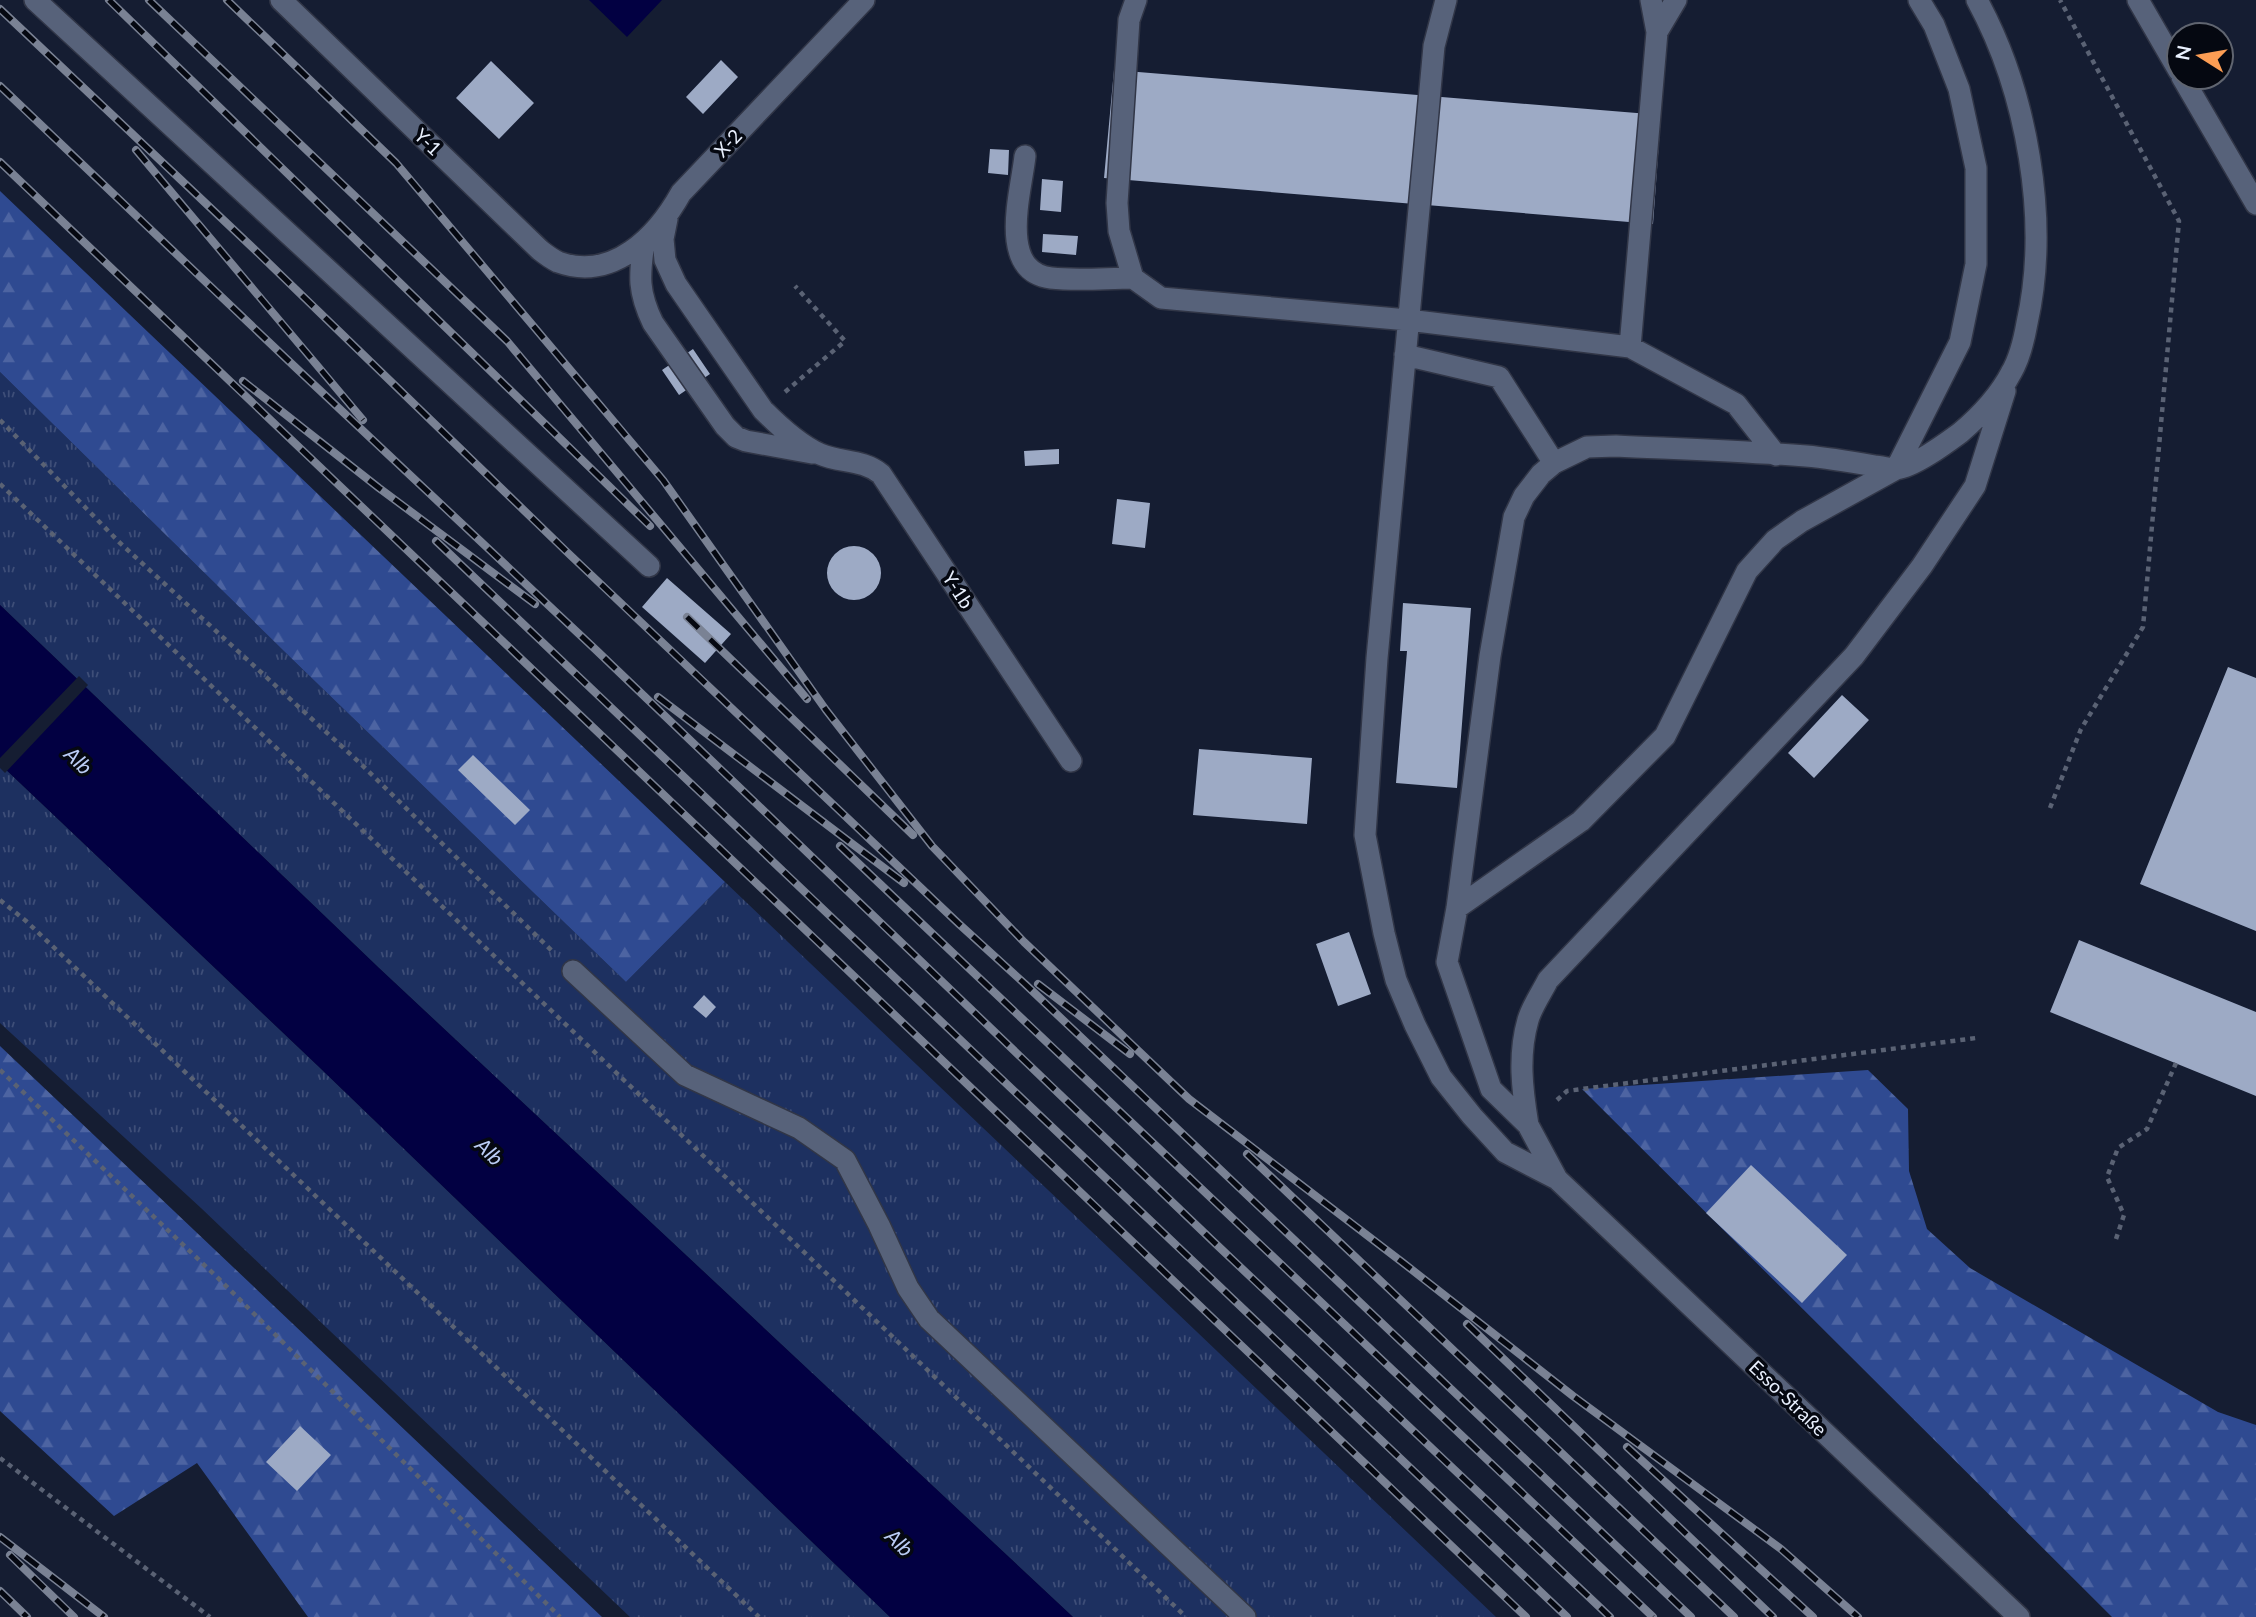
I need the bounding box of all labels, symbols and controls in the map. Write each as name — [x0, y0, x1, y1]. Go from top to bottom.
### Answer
north arrow — [2165, 21, 2235, 91]
text: N — [2170, 43, 2196, 62]
street label: Y-1 — [410, 123, 447, 160]
street label: X-2 — [709, 124, 746, 161]
street label: Y-1b — [938, 567, 979, 612]
water label: Alb — [59, 740, 98, 779]
water label: Alb — [470, 1131, 509, 1170]
street label: Esso-Straße — [1745, 1355, 1832, 1440]
water label: Alb — [880, 1522, 919, 1561]

